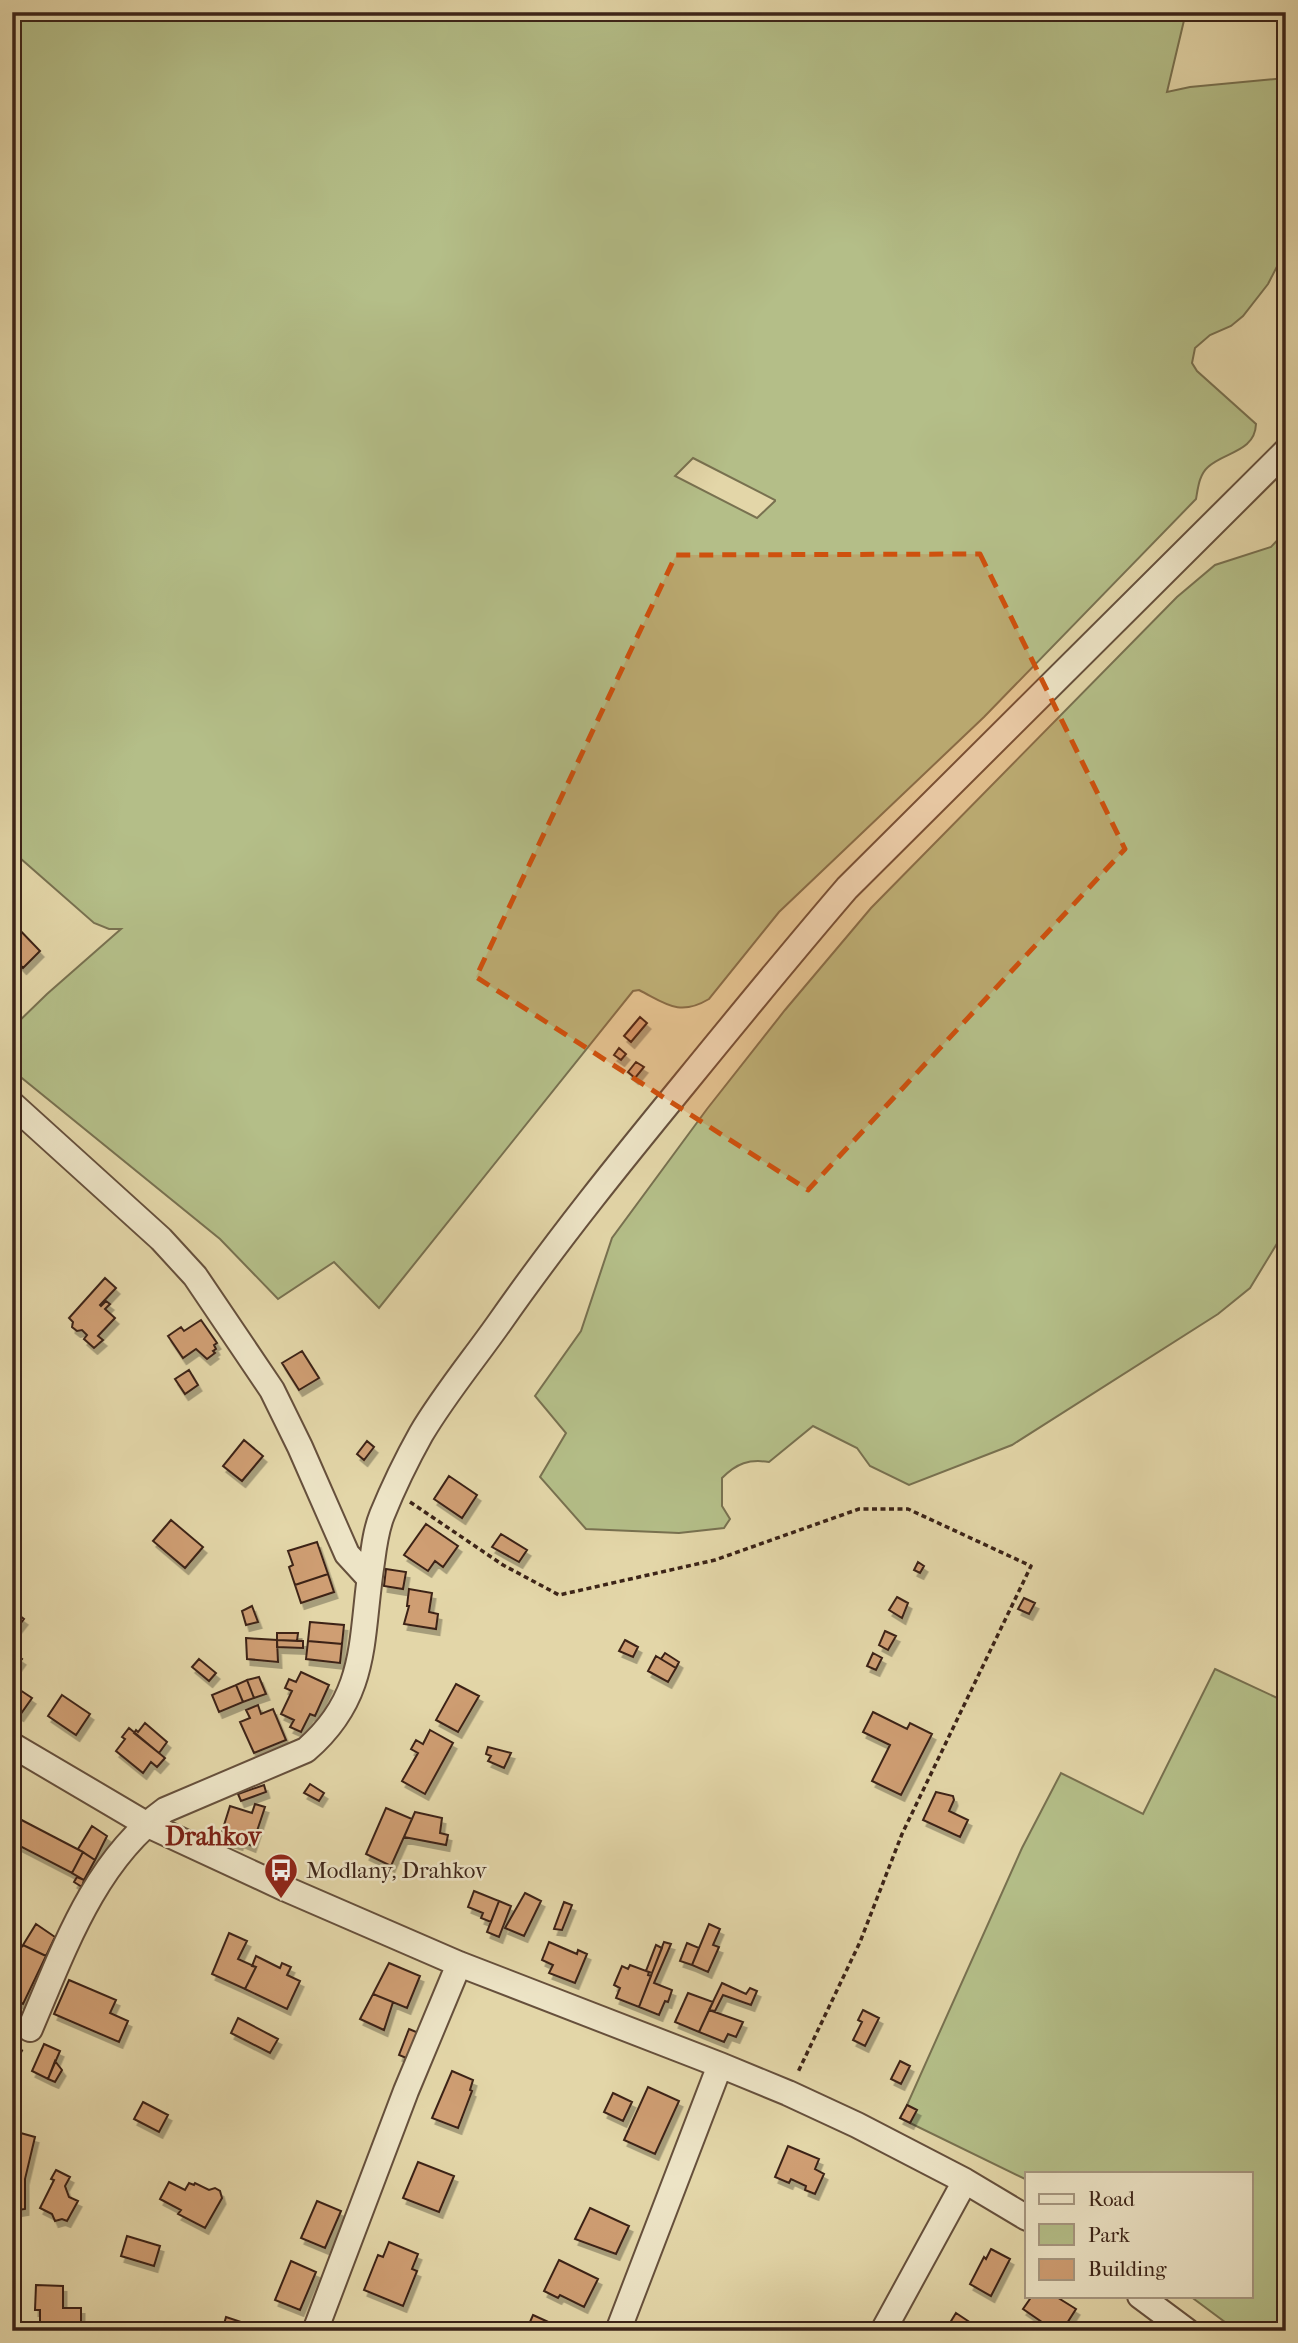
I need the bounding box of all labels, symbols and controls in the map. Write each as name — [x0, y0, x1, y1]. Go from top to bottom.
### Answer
district label: Drahkov — [165, 1821, 263, 1852]
bus stop icon: Modlany, Drahkov — [262, 1851, 300, 1900]
place label: Modlany, Drahkov — [306, 1857, 488, 1884]
legend — [1025, 2172, 1252, 2298]
text: Road — [1088, 2187, 1135, 2211]
text: Park — [1088, 2223, 1130, 2247]
text: Building — [1088, 2257, 1167, 2281]

